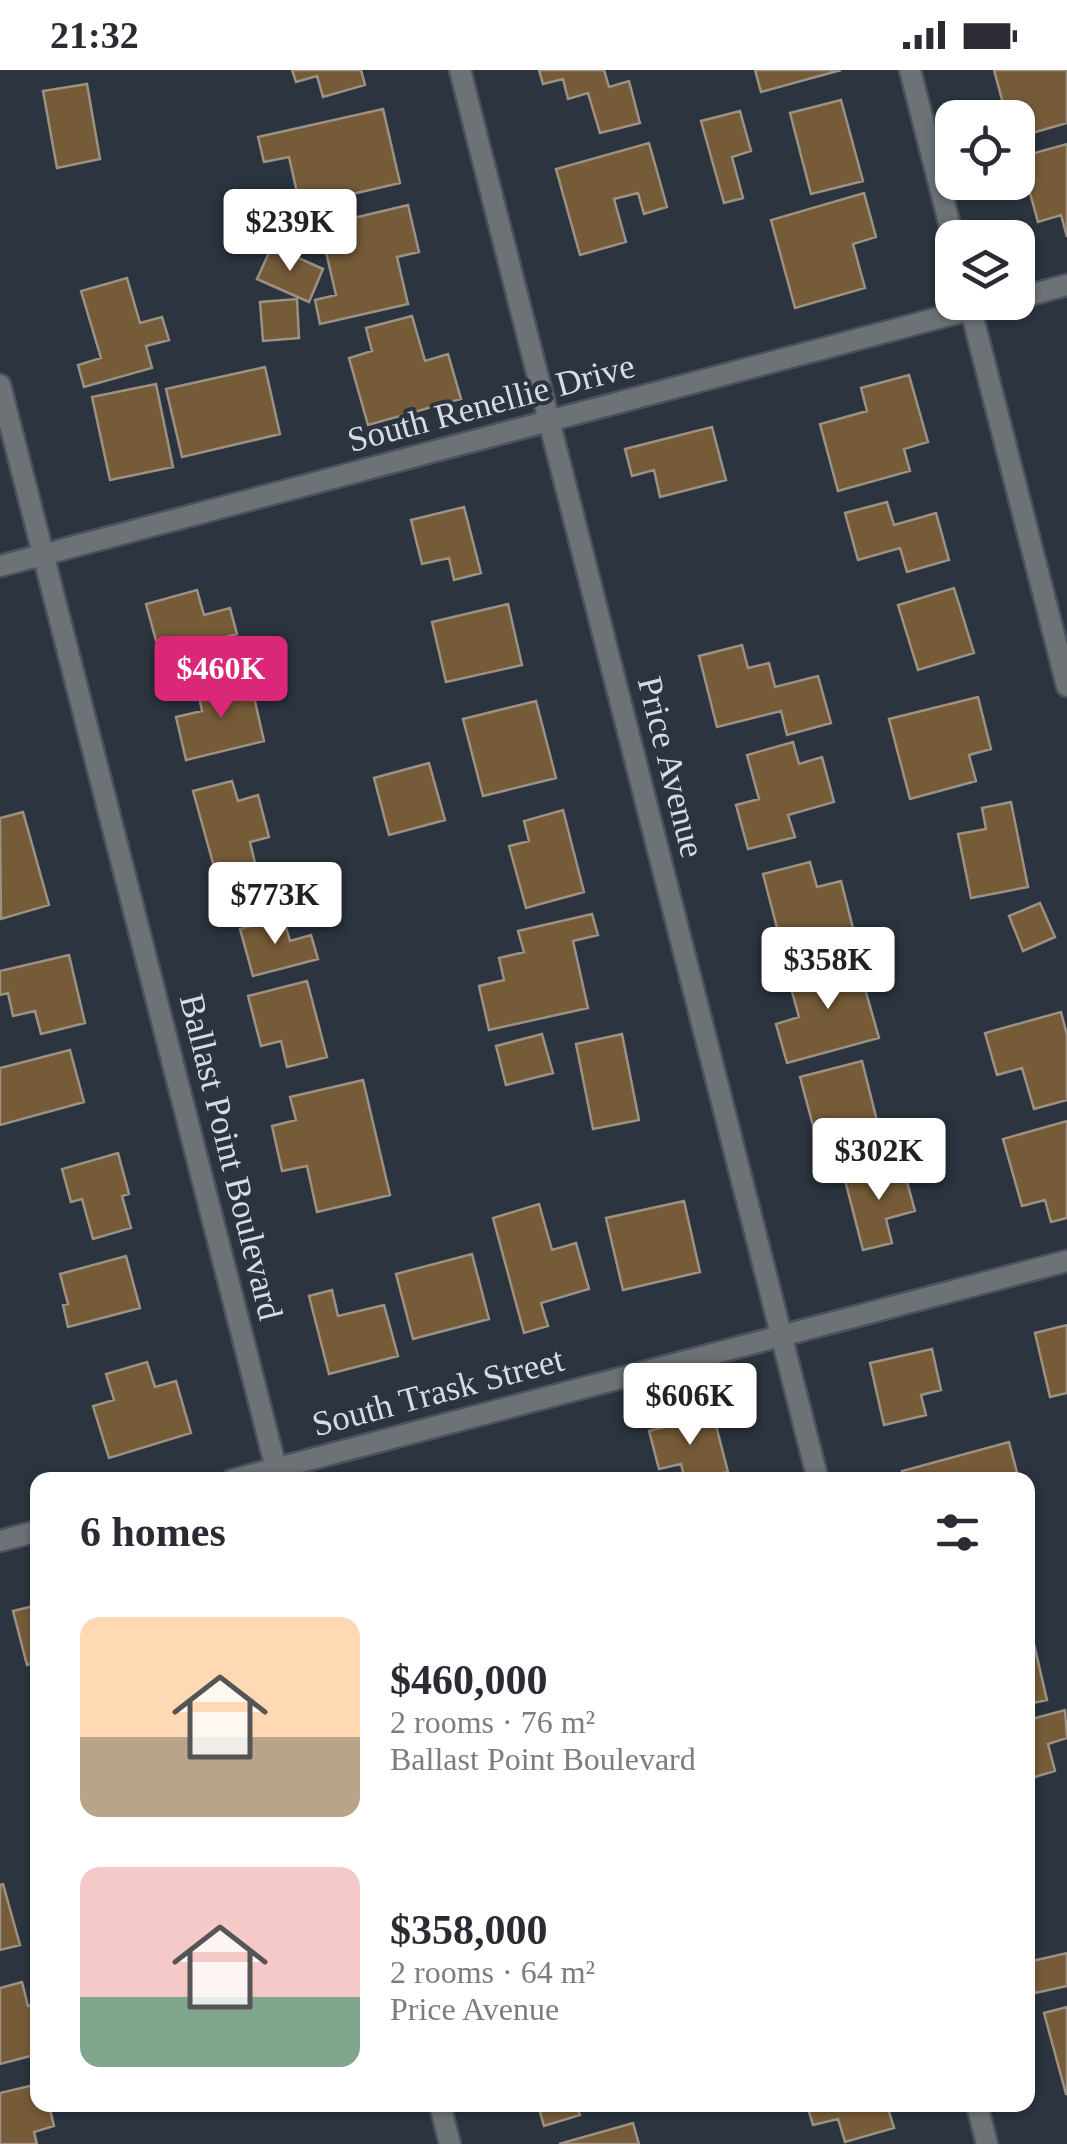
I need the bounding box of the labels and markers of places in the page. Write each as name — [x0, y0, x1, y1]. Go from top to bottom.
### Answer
pin: $239K — [220, 189, 360, 274]
pin: $460K — [151, 636, 291, 721]
pin: $773K — [205, 862, 345, 947]
pin: $358K — [758, 927, 898, 1012]
pin: $302K — [809, 1118, 949, 1203]
pin: $606K — [620, 1363, 760, 1448]

